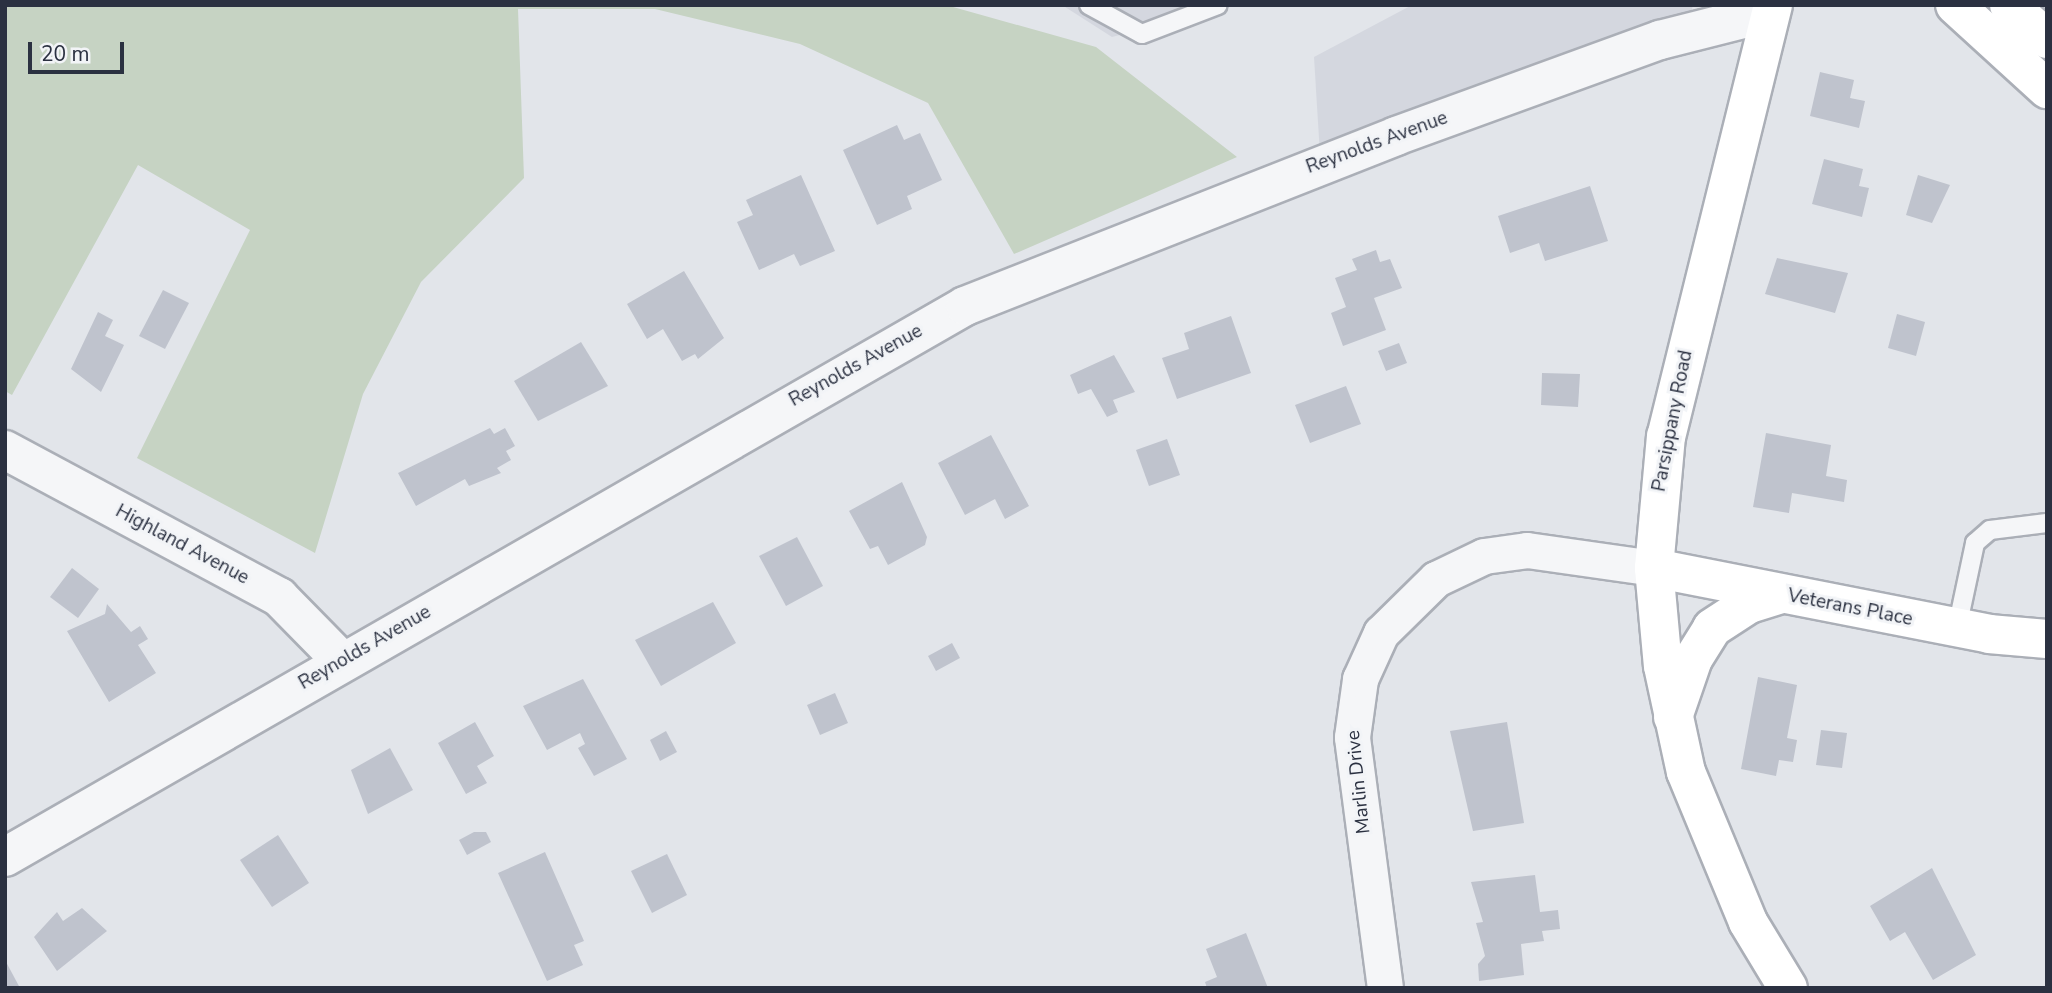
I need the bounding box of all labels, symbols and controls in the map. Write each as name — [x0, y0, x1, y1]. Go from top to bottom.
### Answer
scale bar — [32, 28, 128, 72]
text: 20 m — [41, 40, 90, 68]
street label: Reynolds Avenue — [1303, 107, 1451, 179]
street label: Reynolds Avenue — [785, 320, 927, 412]
street label: Parsippany Road — [1648, 348, 1698, 494]
street label: Highland Avenue — [111, 500, 253, 590]
street label: Veterans Place — [1786, 585, 1914, 631]
street label: Reynolds Avenue — [295, 601, 435, 695]
street label: Marlin Drive — [1342, 729, 1376, 835]

